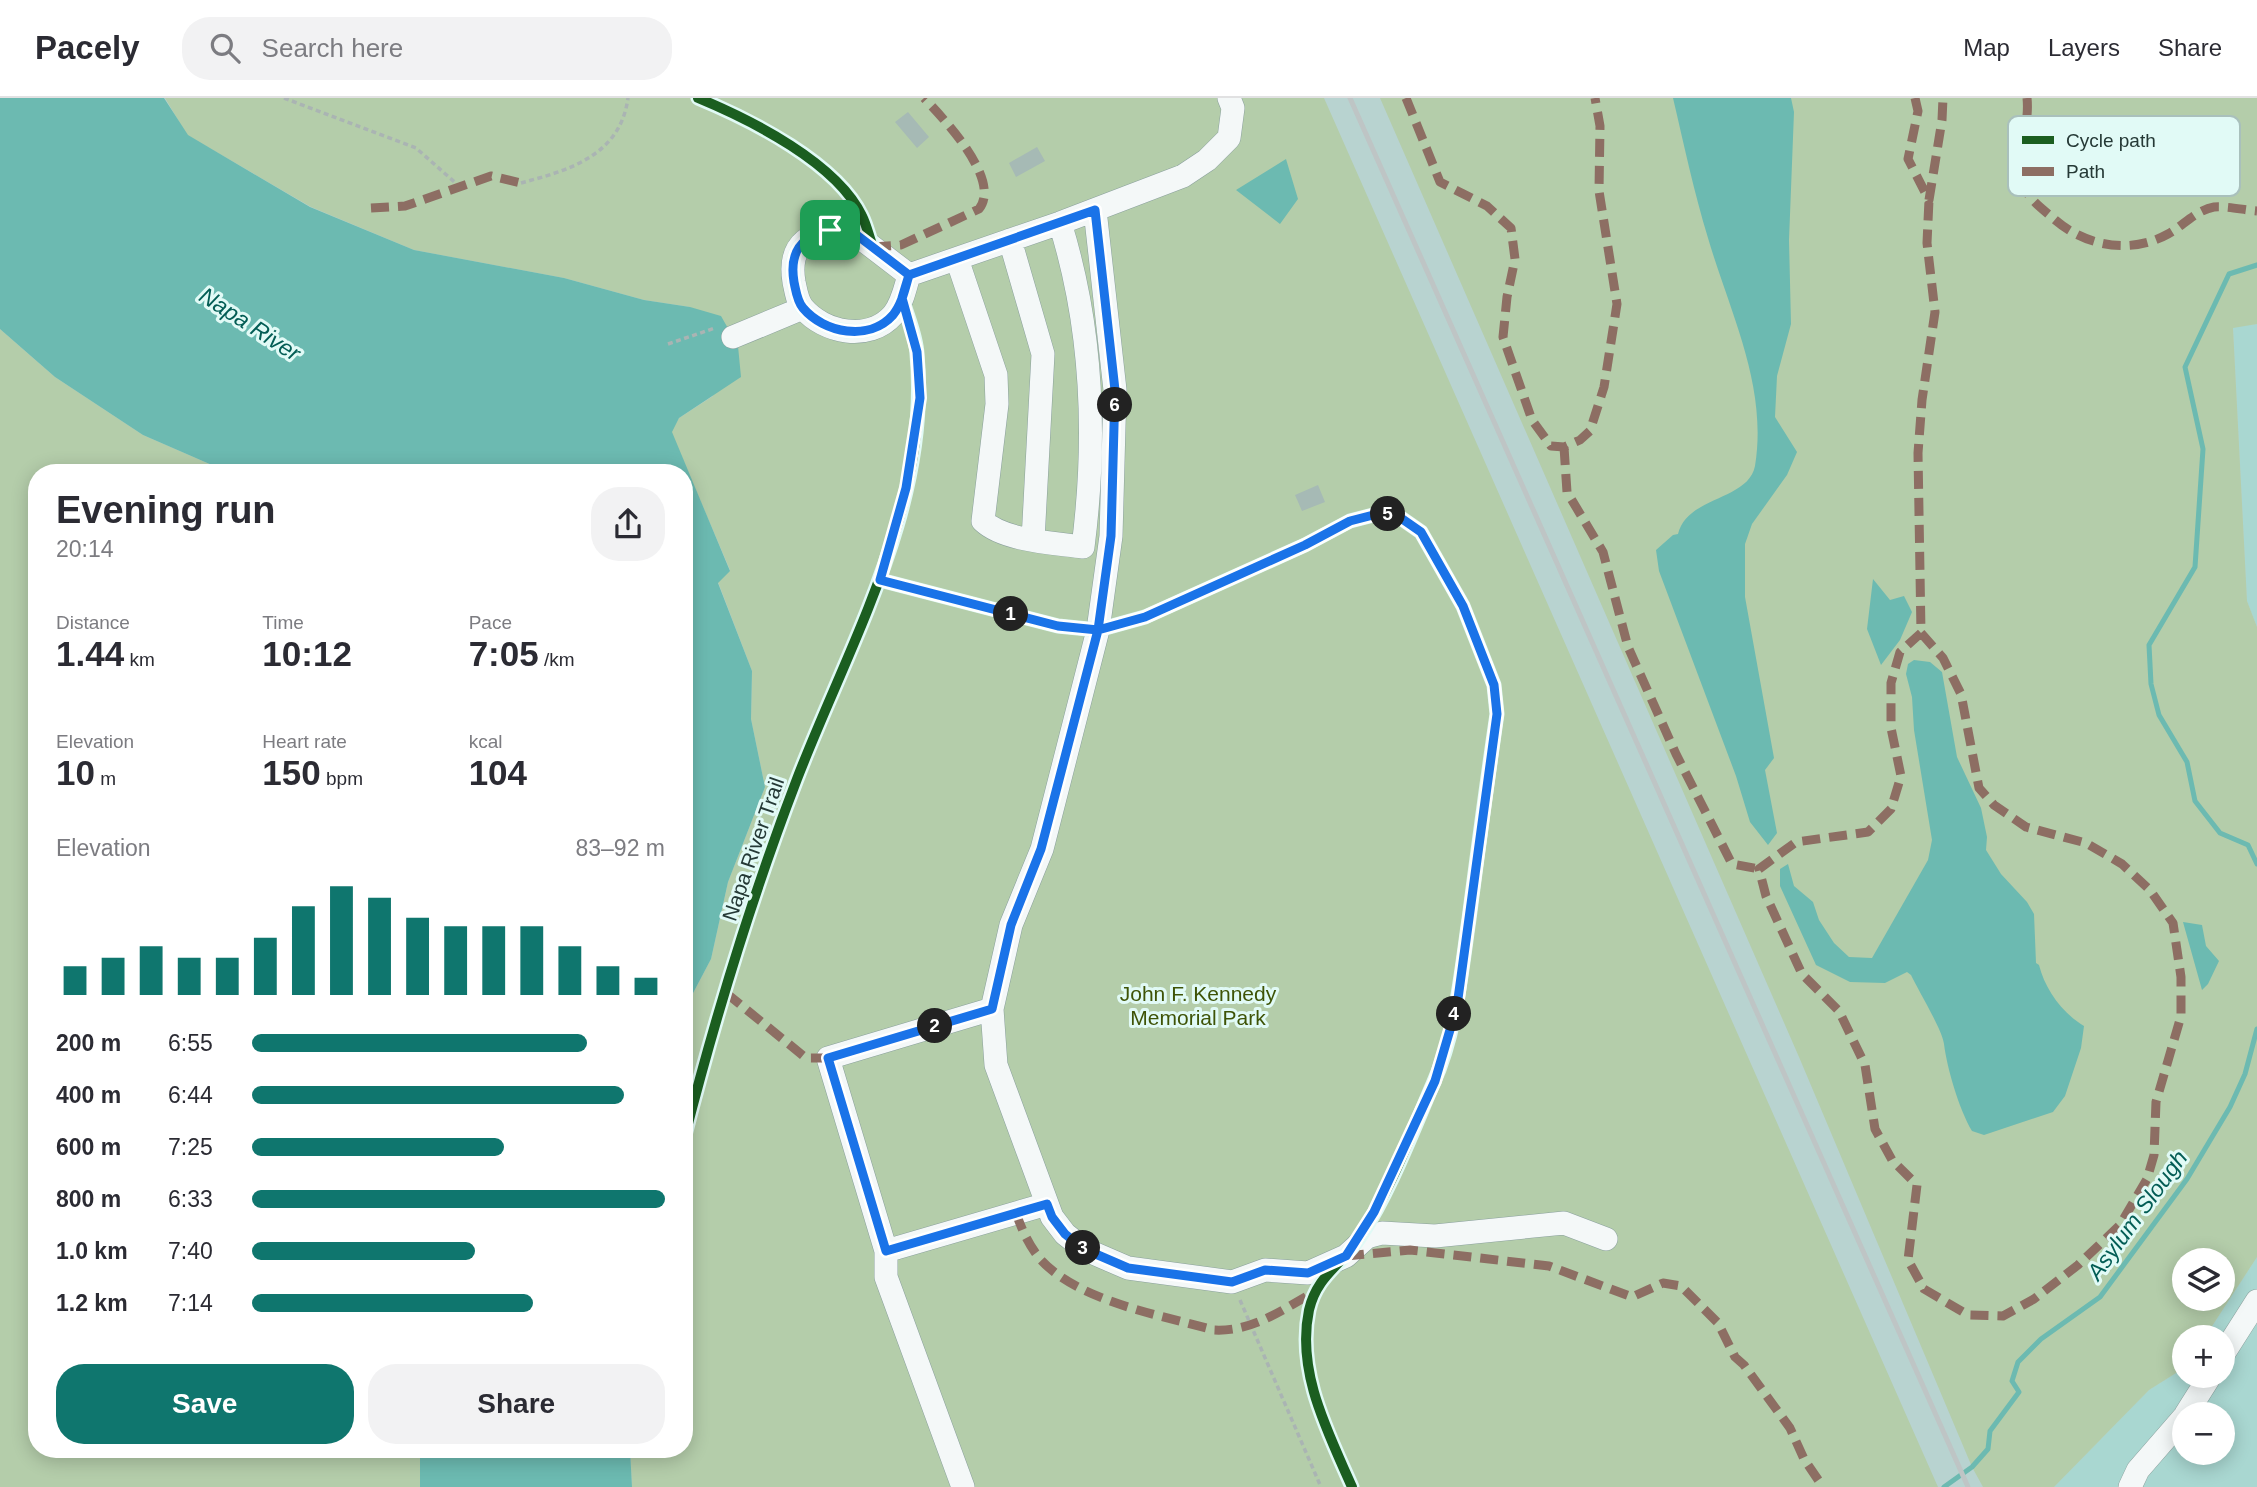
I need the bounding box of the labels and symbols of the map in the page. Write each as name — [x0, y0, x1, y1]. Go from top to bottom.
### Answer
legend — [2008, 116, 2240, 196]
text: Cycle path — [2066, 130, 2156, 151]
text: Path — [2066, 161, 2105, 182]
pin — [800, 200, 860, 260]
water label: Napa River — [195, 282, 306, 367]
pin: 6 — [1098, 388, 1132, 422]
pin: 5 — [1370, 496, 1406, 532]
pin: 1 — [993, 596, 1028, 632]
street label: Napa River Trail — [718, 774, 788, 924]
park label: John F. Kennedy Memorial Park — [1120, 982, 1277, 1029]
pin: 4 — [1436, 996, 1472, 1032]
pin: 2 — [918, 1009, 953, 1044]
water label: Asylum Slough — [2080, 1145, 2193, 1286]
pin: 3 — [1066, 1230, 1100, 1266]

